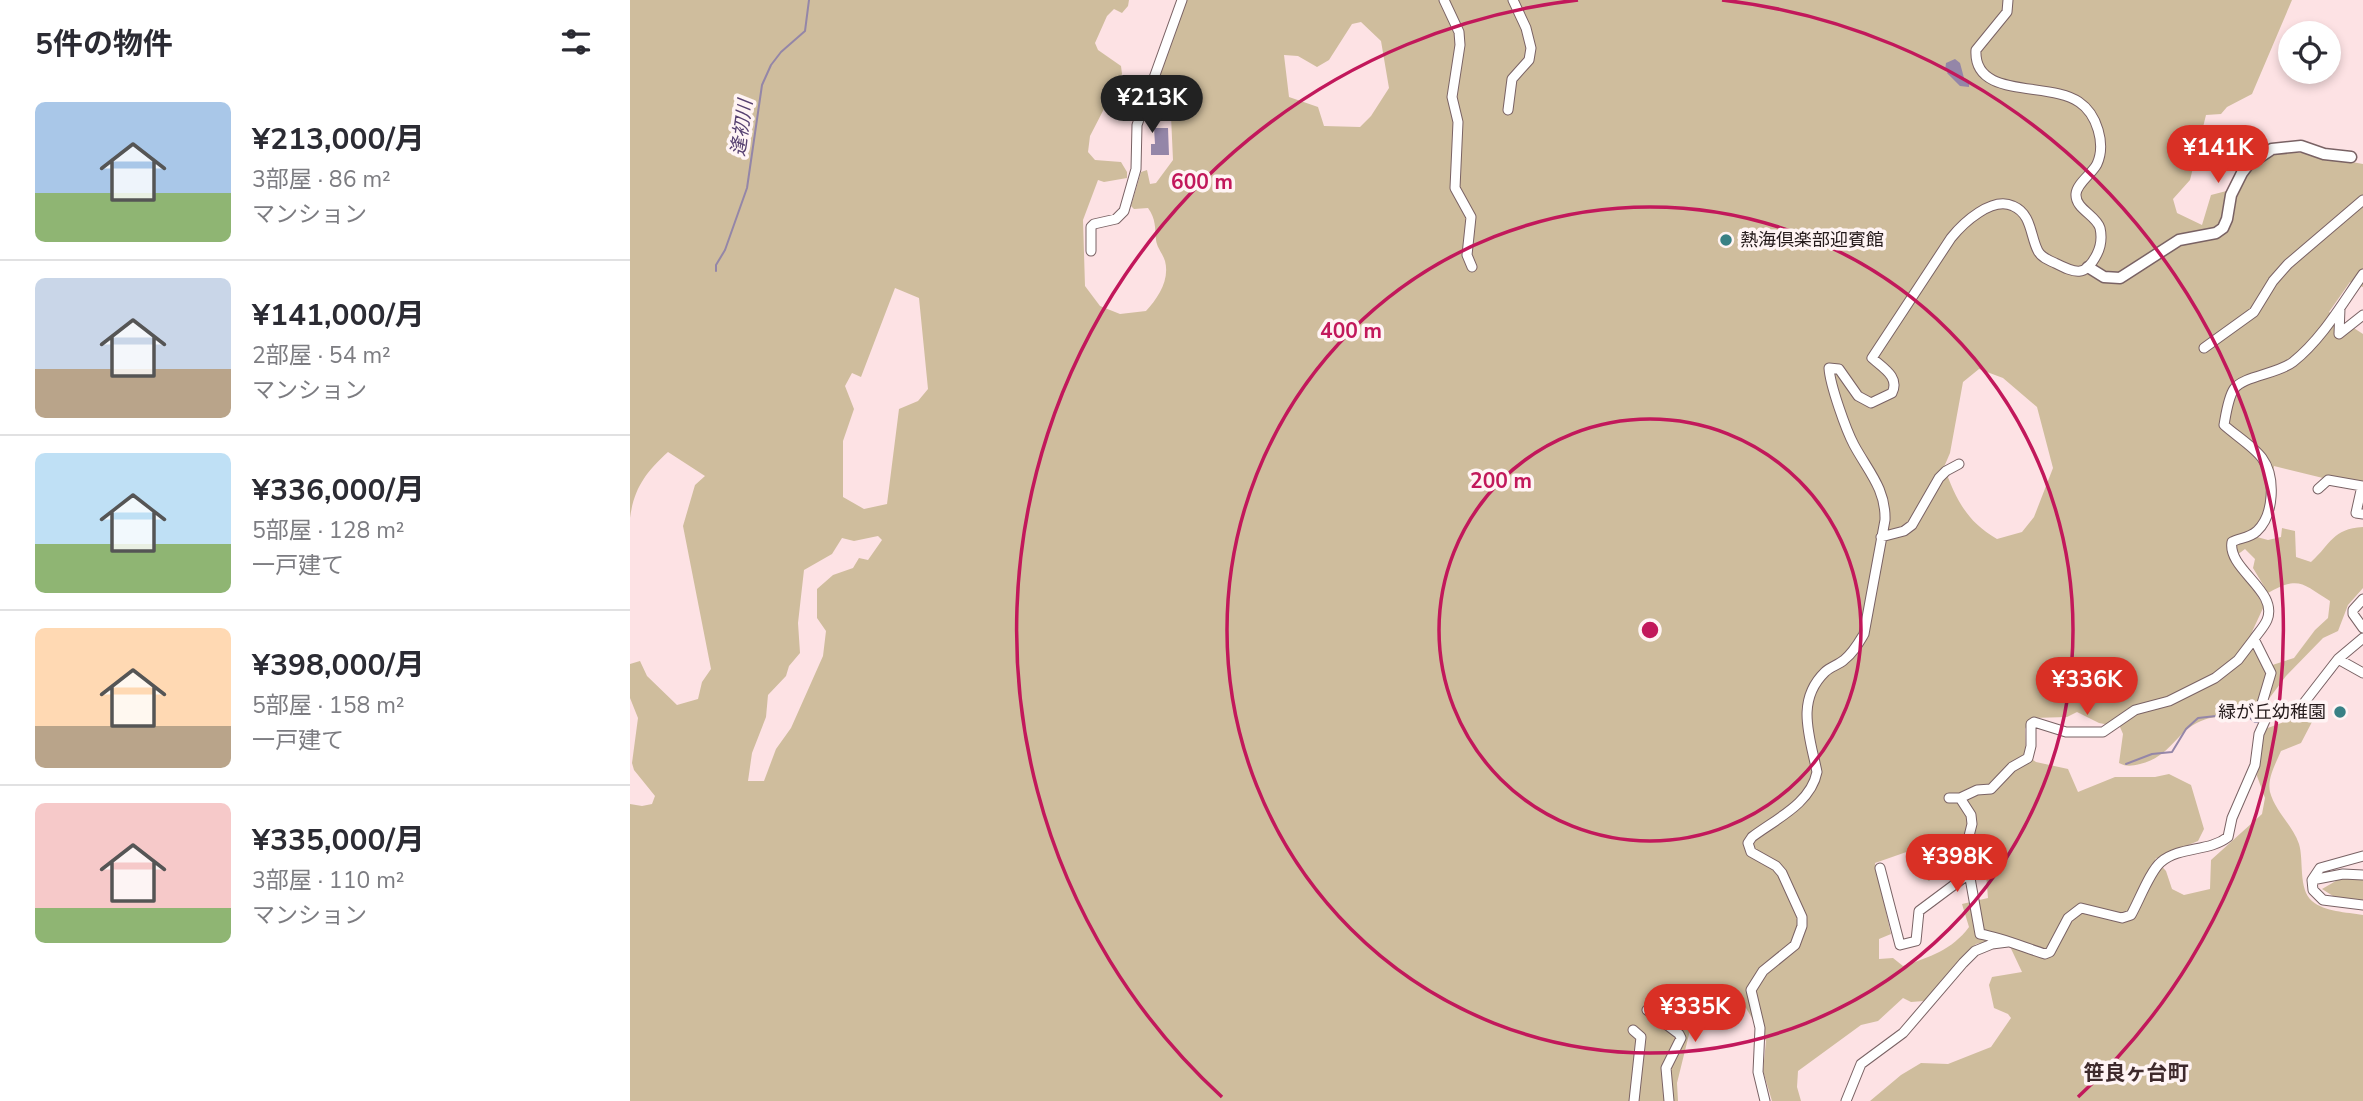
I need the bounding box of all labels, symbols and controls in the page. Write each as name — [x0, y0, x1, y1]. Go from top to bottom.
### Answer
map controls — [2278, 21, 2341, 84]
button: locate — [2278, 21, 2341, 84]
icon: filters — [557, 23, 595, 61]
text: 5件の物件 — [35, 24, 173, 65]
pin: ¥213K — [1103, 76, 1201, 135]
text: ¥213K — [1117, 82, 1187, 113]
water label: 逢初川 — [725, 96, 759, 158]
text: ¥213,000/月 — [252, 119, 425, 160]
pin: ¥141K — [2169, 125, 2267, 185]
icon: home — [91, 130, 175, 214]
text: ¥141K — [2183, 132, 2253, 163]
text: 3部屋 · 86 m² — [252, 164, 391, 195]
text: 600 m — [1171, 168, 1233, 196]
text: マンション — [252, 199, 367, 230]
place label: 熱海倶楽部迎賓館 — [1740, 228, 1884, 252]
marker: 熱海倶楽部迎賓館 — [1718, 232, 1734, 248]
text: ¥141,000/月 — [252, 295, 425, 336]
icon: home — [91, 306, 175, 390]
text: 400 m — [1320, 317, 1382, 345]
text: 2部屋 · 54 m² — [252, 340, 391, 371]
text: マンション — [252, 375, 367, 406]
text: 200 m — [1470, 467, 1532, 495]
text: ¥336,000/月 — [252, 470, 425, 511]
icon: home — [91, 481, 175, 565]
text: 5部屋 · 128 m² — [252, 515, 405, 546]
text: 一戸建て — [252, 550, 344, 581]
centre of rings — [1638, 618, 1662, 642]
text: ¥398,000/月 — [252, 645, 425, 686]
icon: home — [91, 656, 175, 740]
pin: ¥336K — [2038, 658, 2136, 717]
text: ¥336K — [2052, 664, 2122, 695]
text: 5部屋 · 158 m² — [252, 690, 405, 721]
place label: 緑が丘幼稚園 — [2218, 700, 2326, 724]
marker: 緑が丘幼稚園 — [2332, 704, 2348, 720]
text: 一戸建て — [252, 725, 344, 756]
text: ¥335,000/月 — [252, 820, 425, 861]
icon: home — [91, 831, 175, 915]
pin: ¥398K — [1908, 834, 2006, 894]
text: ¥398K — [1922, 841, 1992, 872]
text: 3部屋 · 110 m² — [252, 865, 405, 896]
text: マンション — [252, 900, 367, 931]
pin: ¥335K — [1646, 984, 1744, 1044]
text: ¥335K — [1660, 991, 1730, 1022]
district label: 笹良ヶ台町 — [2084, 1059, 2189, 1087]

